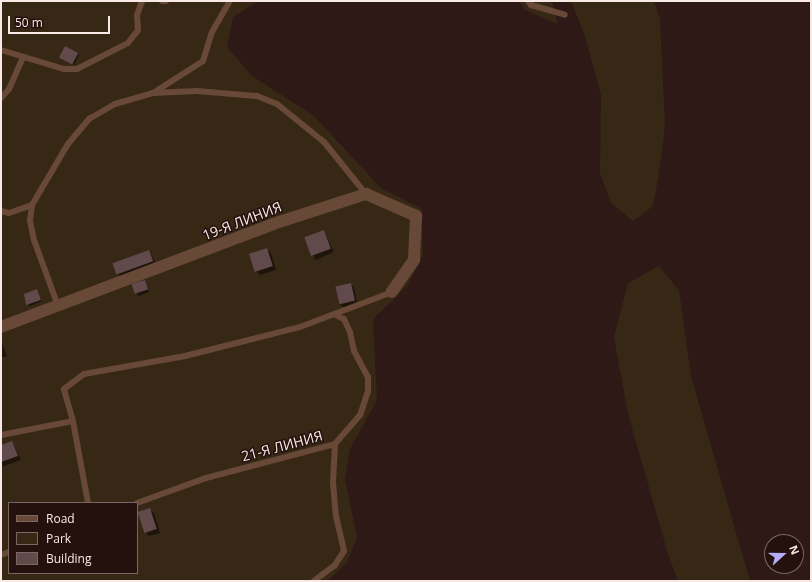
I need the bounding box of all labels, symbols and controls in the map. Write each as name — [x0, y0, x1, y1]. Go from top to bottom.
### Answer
scale bar — [10, 8, 112, 34]
text: 50 m — [15, 14, 43, 31]
street label: 19-Я ЛИНИЯ — [200, 198, 284, 244]
street label: 21-Я ЛИНИЯ — [240, 427, 324, 465]
legend — [8, 502, 138, 574]
text: Road — [46, 510, 75, 527]
text: Park — [46, 530, 71, 547]
north arrow — [764, 534, 804, 574]
text: N — [786, 543, 803, 557]
text: Building — [46, 550, 91, 567]

